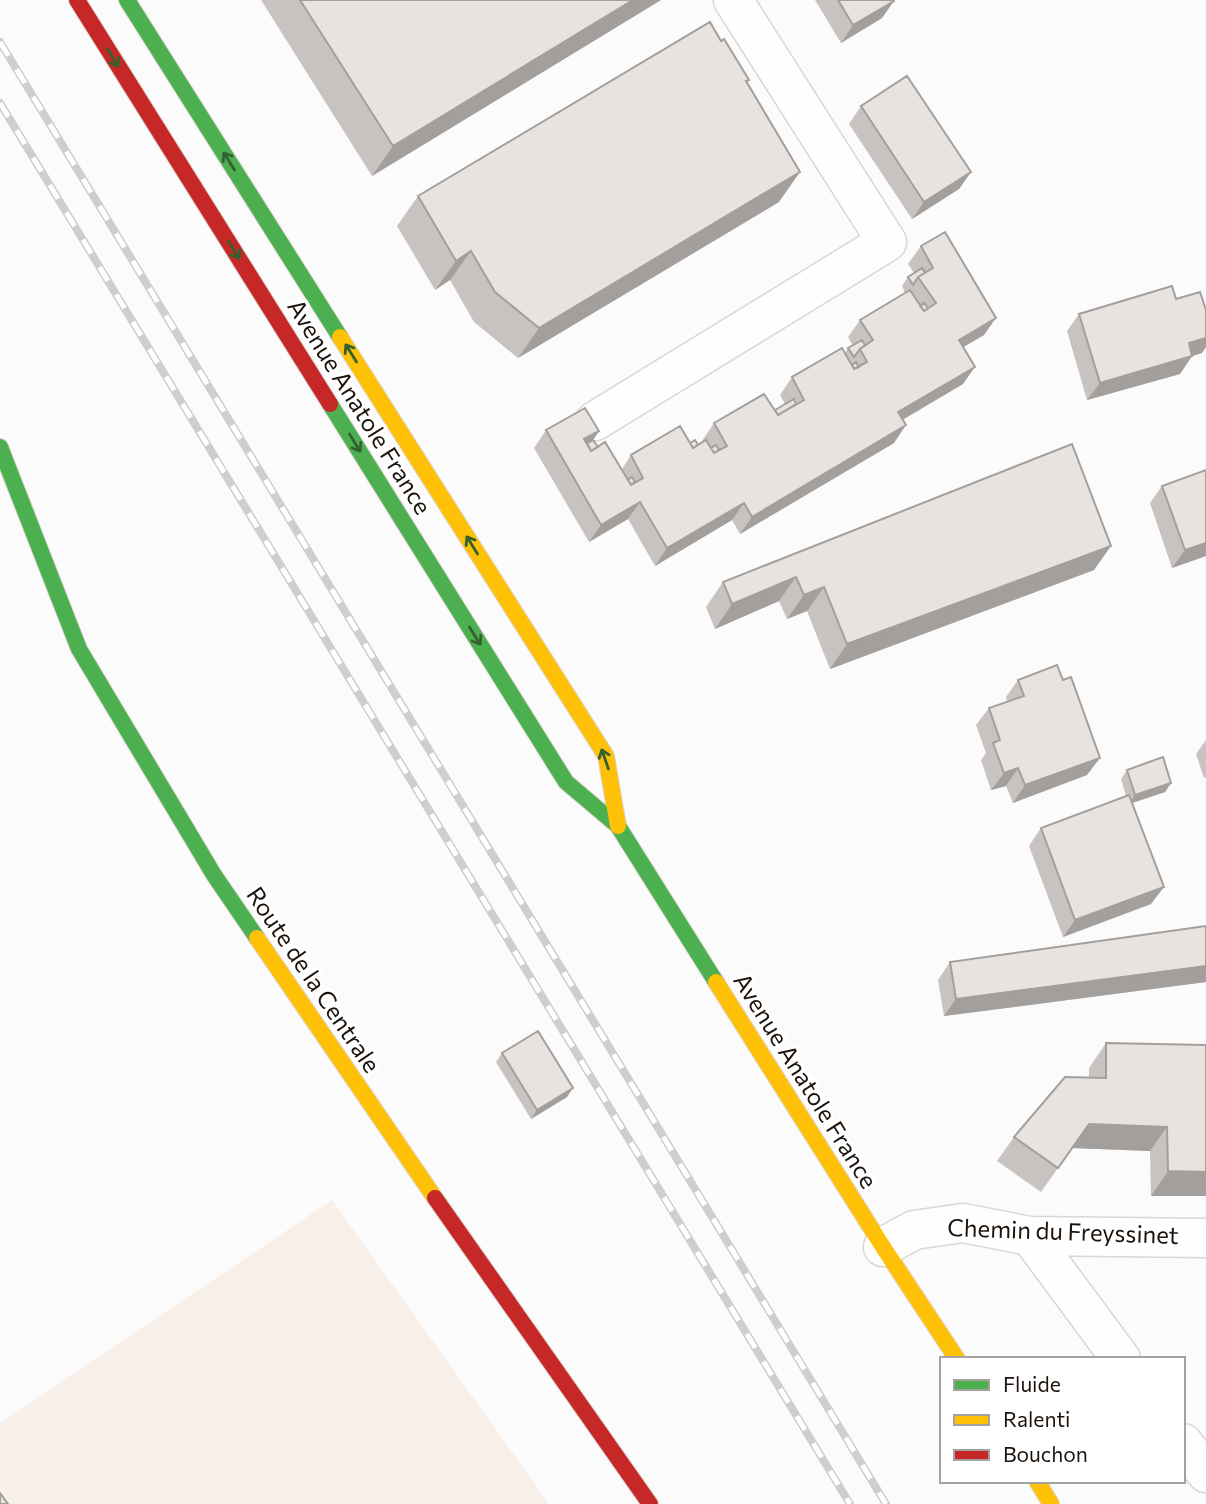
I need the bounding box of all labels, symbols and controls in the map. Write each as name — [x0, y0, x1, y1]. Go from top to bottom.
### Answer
one-way arrow — [107, 47, 121, 67]
one-way arrow — [222, 151, 236, 171]
one-way arrow — [227, 240, 241, 260]
street label: Avenue Anatole France — [282, 293, 438, 519]
one-way arrow — [343, 343, 357, 363]
one-way arrow — [348, 433, 362, 453]
one-way arrow — [465, 536, 480, 555]
one-way arrow — [469, 626, 483, 646]
one-way arrow — [597, 748, 610, 770]
street label: Route de la Centrale — [241, 881, 387, 1077]
street label: Avenue Anatole France — [728, 967, 884, 1193]
street label: Chemin du Freyssinet — [947, 1212, 1179, 1249]
legend — [940, 1357, 1185, 1483]
text: Fluide — [1003, 1371, 1061, 1396]
text: Ralenti — [1003, 1406, 1070, 1431]
text: Bouchon — [1003, 1441, 1088, 1466]

